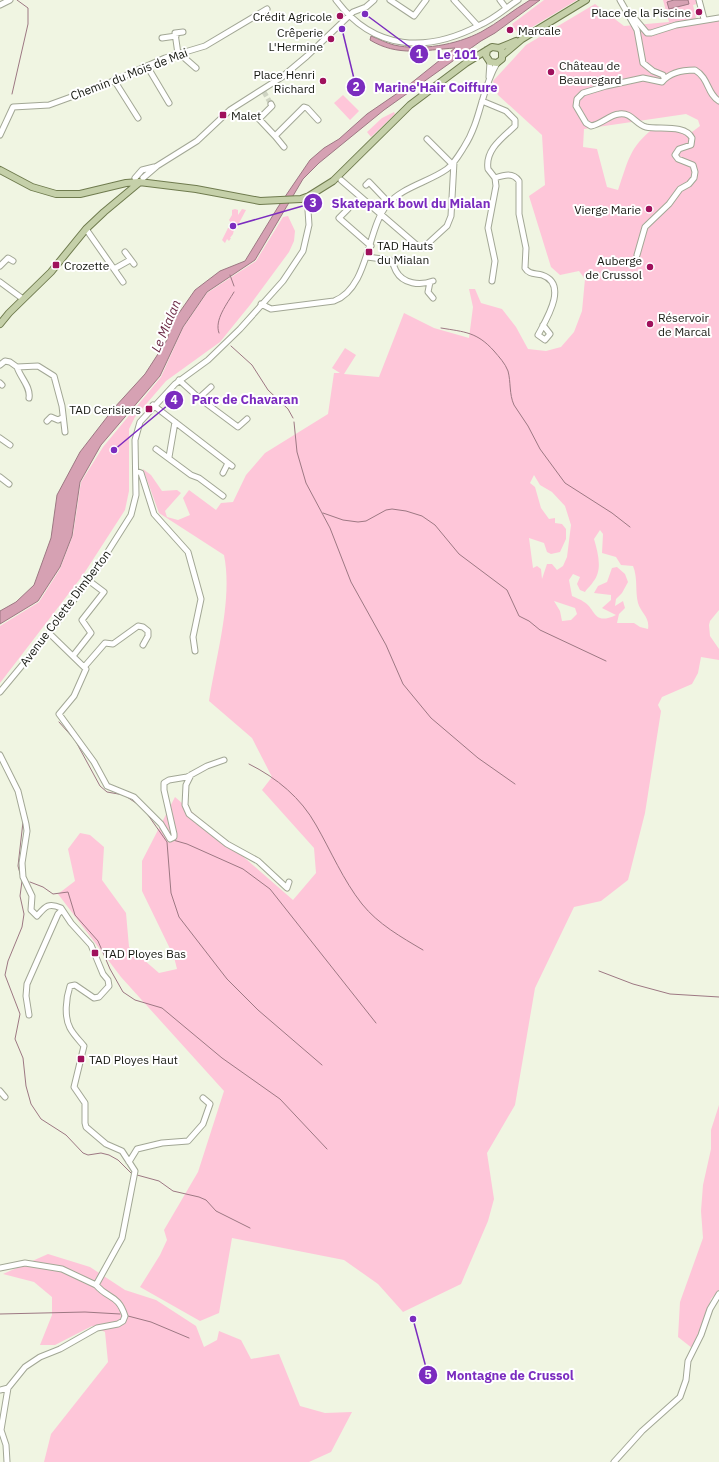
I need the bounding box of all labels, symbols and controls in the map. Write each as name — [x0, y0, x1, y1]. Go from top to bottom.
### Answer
place label: Place de la Piscine — [591, 5, 691, 20]
marker: Place de la Piscine — [694, 7, 704, 17]
place label: Crédit Agricole — [253, 9, 332, 24]
marker: Crédit Agricole — [335, 11, 345, 21]
place label: Marcale — [518, 23, 561, 38]
place label: Crêperie L'Hermine — [269, 25, 323, 54]
marker: Marcale — [505, 25, 515, 35]
marker: Crêperie L'Hermine — [326, 34, 336, 44]
callout: Le 101 — [409, 42, 486, 67]
street label: Chemin du Mois de Mai — [68, 45, 190, 103]
text: 1 — [415, 46, 423, 61]
text: Le 101 — [437, 46, 477, 63]
place label: Château de Beauregard — [559, 58, 622, 87]
place label: Place Henri Richard — [253, 67, 315, 96]
marker: Château de Beauregard — [546, 67, 556, 77]
callout: Marine'Hair Coiffure — [346, 75, 505, 100]
marker: Place Henri Richard — [318, 76, 328, 86]
text: 2 — [352, 79, 360, 94]
text: Marine'Hair Coiffure — [374, 79, 498, 96]
place label: Malet — [231, 108, 261, 123]
marker: Malet — [218, 110, 228, 120]
callout: Skatepark bowl du Mialan — [303, 190, 498, 215]
text: 3 — [309, 195, 317, 210]
text: Skatepark bowl du Mialan — [332, 195, 490, 212]
place label: Vierge Marie — [574, 202, 641, 217]
marker: Vierge Marie — [644, 204, 654, 214]
place label: TAD Hauts du Mialan — [377, 238, 434, 267]
marker: TAD Hauts du Mialan — [364, 247, 374, 257]
place label: Auberge de Crussol — [585, 253, 642, 282]
place label: Crozette — [64, 258, 110, 273]
marker: Crozette — [51, 260, 61, 270]
marker: Auberge de Crussol — [645, 262, 655, 272]
water label: Le Mialan — [147, 297, 185, 355]
place label: Réservoir de Marcal — [658, 310, 711, 339]
marker: Réservoir de Marcal — [645, 319, 655, 329]
callout: Parc de Chavaran — [164, 387, 307, 412]
text: Parc de Chavaran — [192, 391, 298, 408]
text: 4 — [170, 392, 178, 407]
place label: TAD Cerisiers — [69, 402, 141, 417]
marker: TAD Cerisiers — [144, 404, 154, 414]
street label: Avenue Colette Dimberton — [16, 547, 114, 669]
place label: TAD Ployes Bas — [103, 946, 186, 961]
marker: TAD Ployes Bas — [90, 948, 100, 958]
place label: TAD Ployes Haut — [89, 1052, 178, 1067]
marker: TAD Ployes Haut — [76, 1054, 86, 1064]
callout: Montagne de Crussol — [418, 1363, 582, 1388]
text: 5 — [424, 1367, 432, 1382]
text: Montagne de Crussol — [446, 1367, 574, 1384]

